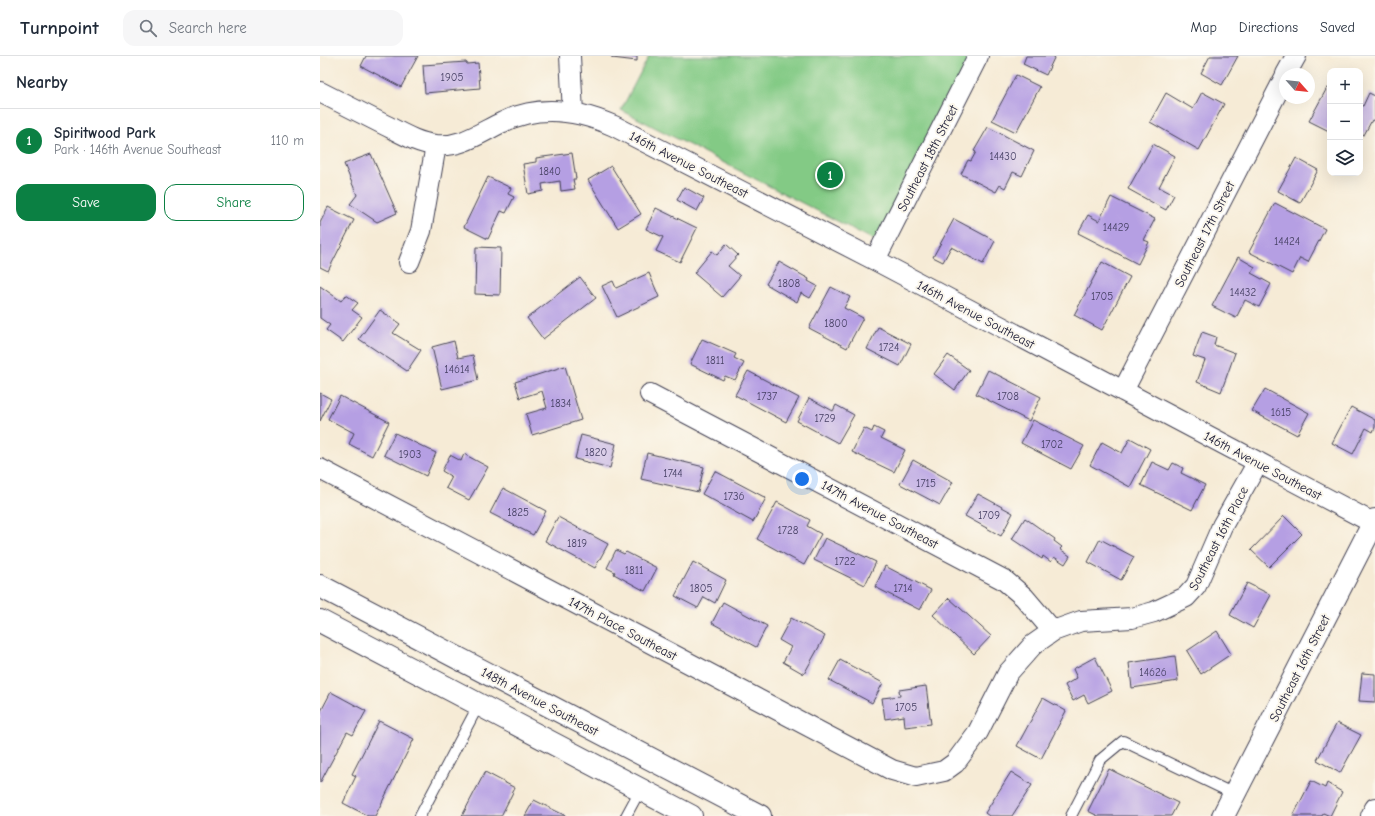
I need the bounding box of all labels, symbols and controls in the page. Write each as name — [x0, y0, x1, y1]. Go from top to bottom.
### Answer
search box — [123, 10, 403, 46]
text: Turnpoint — [20, 17, 99, 39]
icon: search — [137, 17, 159, 39]
text: Search here — [169, 19, 247, 37]
text: Map — [1190, 19, 1217, 36]
text: Directions — [1239, 19, 1298, 36]
text: Saved — [1320, 19, 1355, 36]
north arrow — [1279, 68, 1315, 104]
map controls — [1327, 68, 1363, 176]
button: + — [1327, 68, 1363, 104]
house number: 1905 — [441, 71, 463, 84]
text: Nearby — [16, 73, 67, 92]
street label: Southeast 18th Street — [894, 101, 961, 214]
button: − — [1327, 104, 1363, 140]
text: Spiritwood Park — [54, 124, 156, 142]
street label: 146th Avenue Southeast — [627, 128, 752, 201]
text: 1 — [26, 133, 32, 148]
text: 110 m — [271, 133, 304, 148]
button: layers — [1327, 140, 1363, 176]
text: Park · 146th Avenue Southeast — [54, 142, 221, 157]
house number: 14430 — [989, 150, 1017, 163]
pin: 1 — [817, 160, 843, 190]
house number: 1840 — [539, 165, 561, 178]
street label: Southeast 17th Street — [1171, 178, 1238, 290]
button: Save — [16, 184, 156, 221]
button: Share — [164, 184, 304, 221]
house number: 14429 — [1103, 221, 1129, 234]
house number: 14424 — [1274, 235, 1300, 248]
house number: 1808 — [778, 277, 801, 290]
street label: 146th Avenue Southeast — [914, 277, 1038, 352]
house number: 14432 — [1230, 286, 1256, 299]
house number: 1705 — [1091, 290, 1113, 303]
house number: 1800 — [824, 317, 848, 330]
house number: 1724 — [879, 341, 899, 354]
house number: 1811 — [706, 354, 724, 367]
house number: 14614 — [444, 363, 470, 376]
house number: 1737 — [757, 390, 777, 403]
house number: 1708 — [997, 390, 1019, 403]
house number: 1834 — [551, 397, 571, 410]
house number: 1615 — [1271, 406, 1291, 419]
house number: 1729 — [814, 412, 836, 425]
street label: 146th Avenue Southeast — [1201, 428, 1325, 503]
house number: 1702 — [1041, 438, 1063, 451]
house number: 1820 — [585, 446, 607, 459]
house number: 1903 — [399, 448, 421, 461]
house number: 1744 — [663, 467, 683, 480]
your location — [792, 469, 812, 489]
street label: 147th Avenue Southeast — [819, 477, 942, 552]
house number: 1715 — [916, 477, 936, 490]
street label: Southeast 16th Place — [1186, 483, 1251, 593]
house number: 1736 — [723, 490, 745, 503]
house number: 1825 — [507, 506, 529, 519]
house number: 1709 — [978, 509, 1000, 522]
house number: 1728 — [778, 524, 799, 537]
house number: 1819 — [567, 537, 587, 550]
house number: 1722 — [834, 555, 856, 568]
house number: 1811 — [625, 564, 643, 577]
house number: 1805 — [690, 582, 712, 595]
house number: 1714 — [893, 582, 913, 595]
street label: 147th Place Southeast — [566, 594, 681, 664]
street label: Southeast 16th Street — [1266, 611, 1333, 724]
street label: 148th Avenue Southeast — [479, 664, 602, 739]
house number: 14626 — [1139, 666, 1167, 679]
house number: 1705 — [895, 701, 917, 714]

